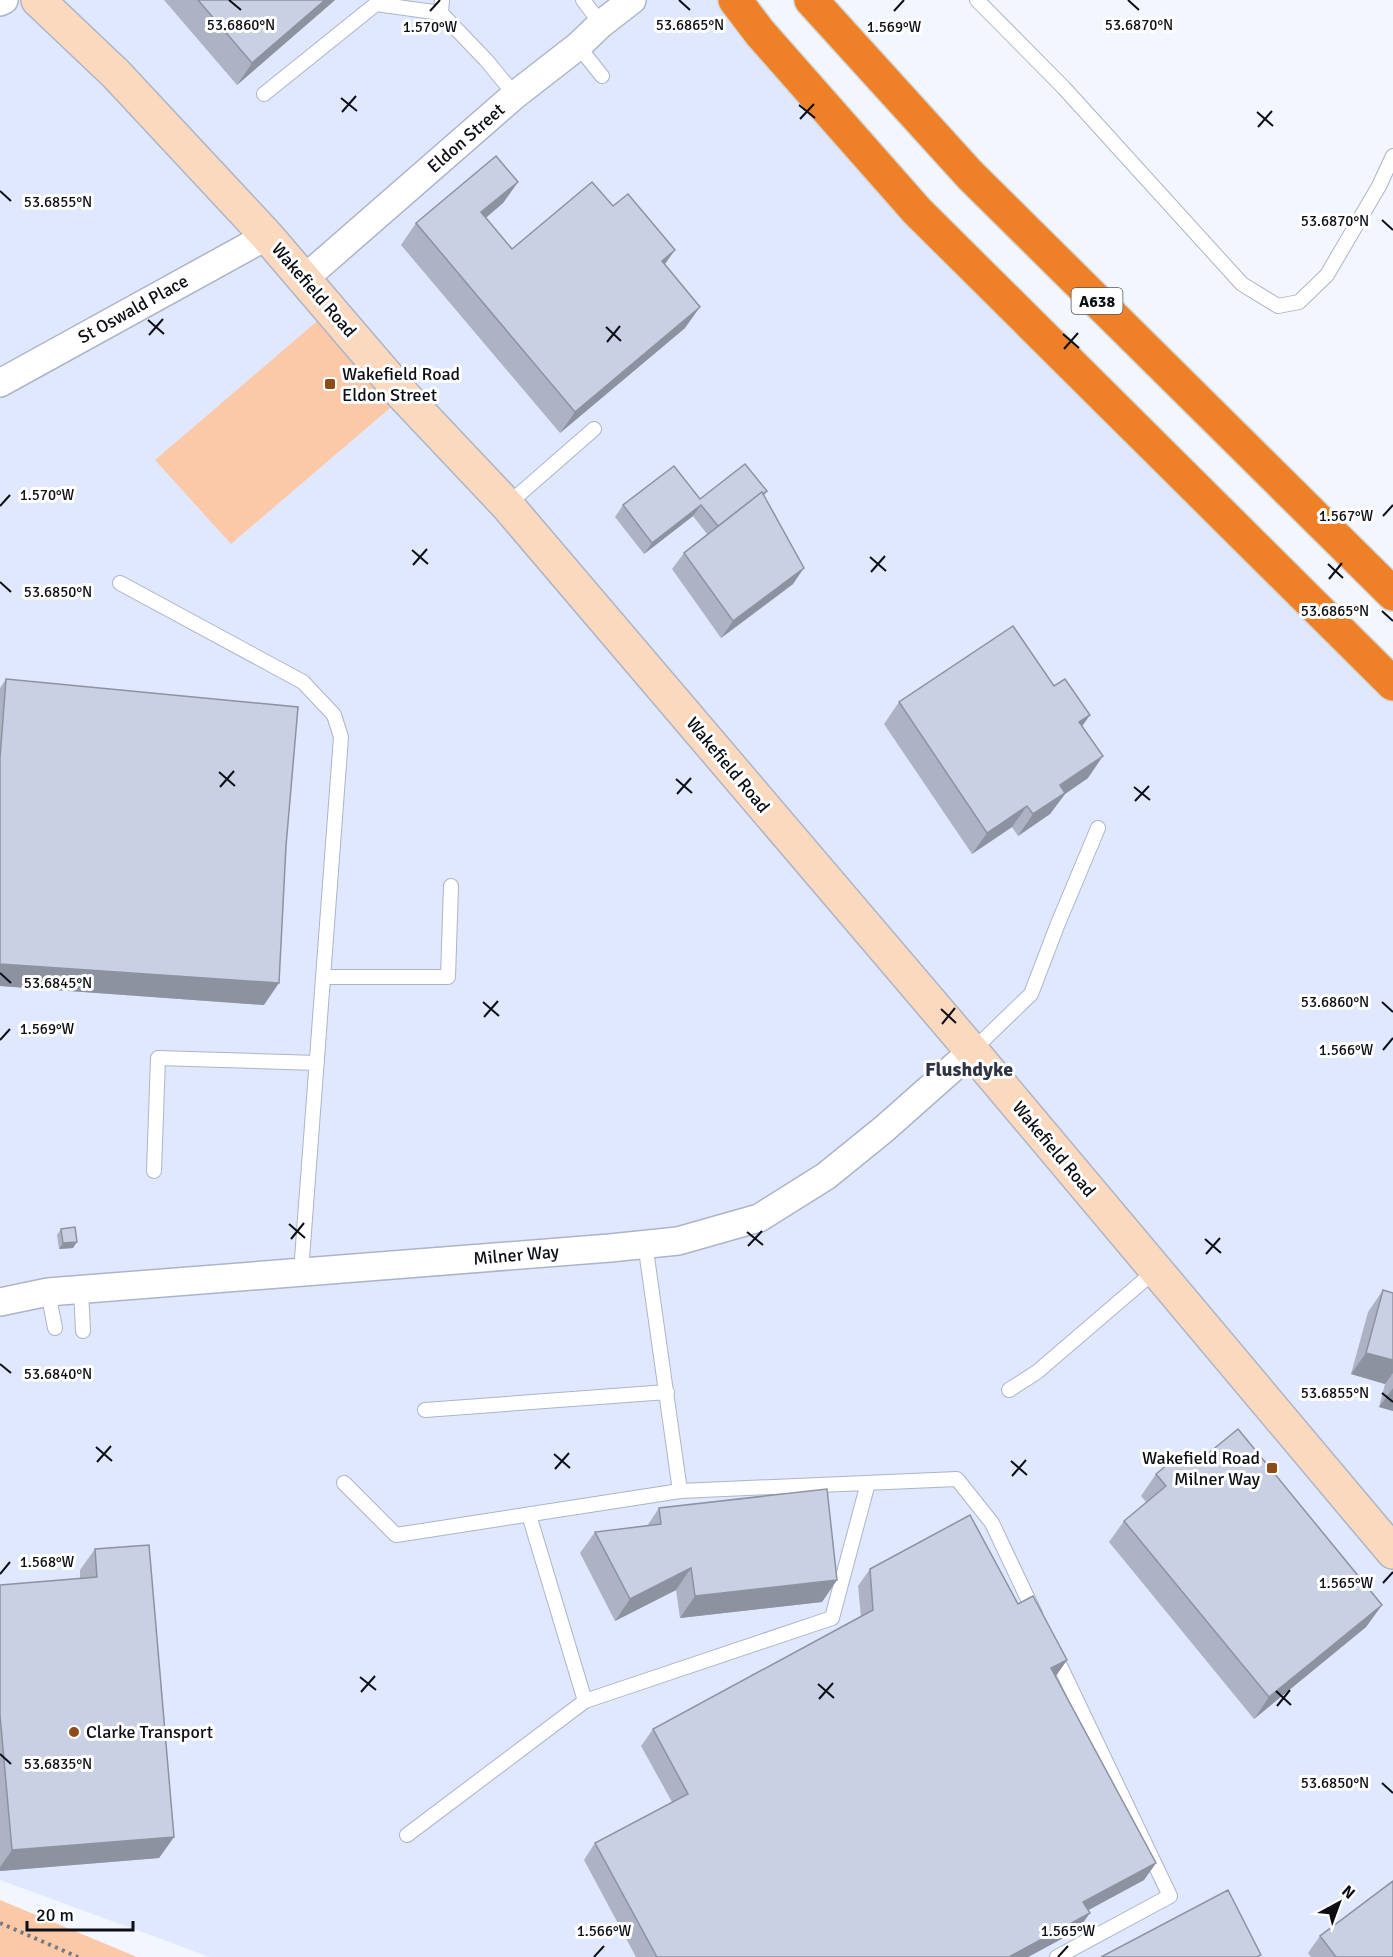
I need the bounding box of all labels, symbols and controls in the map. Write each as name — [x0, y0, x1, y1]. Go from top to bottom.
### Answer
text: 53.6860°N — [207, 16, 275, 34]
text: 53.6865°N — [656, 16, 724, 34]
text: 53.6870°N — [1105, 16, 1173, 34]
text: 1.570°W — [403, 18, 458, 36]
text: 1.569°W — [867, 18, 922, 36]
street label: Eldon Street — [423, 99, 509, 177]
text: 53.6855°N — [24, 193, 92, 211]
text: 53.6870°N — [1301, 212, 1369, 230]
street label: Wakefield Road — [267, 238, 361, 342]
street label: St Oswald Place — [74, 270, 192, 348]
road number: A638 — [1072, 288, 1122, 314]
place label: Wakefield Road Eldon Street — [342, 363, 460, 406]
marker: Wakefield Road Eldon Street — [323, 377, 337, 391]
text: 1.570°W — [20, 486, 75, 504]
text: 1.567°W — [1319, 507, 1374, 525]
text: 53.6850°N — [24, 583, 92, 601]
text: 53.6865°N — [1301, 602, 1369, 620]
street label: Wakefield Road — [682, 713, 774, 817]
text: 53.6845°N — [24, 974, 92, 992]
text: 53.6860°N — [1301, 993, 1369, 1011]
text: 1.569°W — [20, 1020, 75, 1038]
text: 1.566°W — [1319, 1041, 1374, 1059]
district label: Flushdyke — [925, 1057, 1013, 1082]
street label: Wakefield Road — [1008, 1097, 1100, 1201]
street label: Milner Way — [472, 1240, 560, 1270]
text: 53.6840°N — [24, 1365, 92, 1383]
text: 53.6855°N — [1301, 1384, 1369, 1402]
place label: Wakefield Road Milner Way — [1142, 1447, 1261, 1490]
marker: Wakefield Road Milner Way — [1265, 1461, 1279, 1475]
text: 1.568°W — [20, 1553, 75, 1571]
text: 1.565°W — [1319, 1574, 1374, 1592]
place label: Clarke Transport — [86, 1721, 213, 1743]
marker: Clarke Transport — [67, 1725, 81, 1739]
text: 53.6835°N — [24, 1755, 92, 1773]
text: 53.6850°N — [1301, 1774, 1369, 1792]
north arrow — [1309, 1873, 1369, 1933]
text: N — [1337, 1881, 1359, 1904]
scale bar — [27, 1894, 134, 1932]
text: 20 m — [36, 1904, 74, 1926]
text: 1.566°W — [577, 1922, 632, 1940]
text: 1.565°W — [1041, 1922, 1096, 1940]

